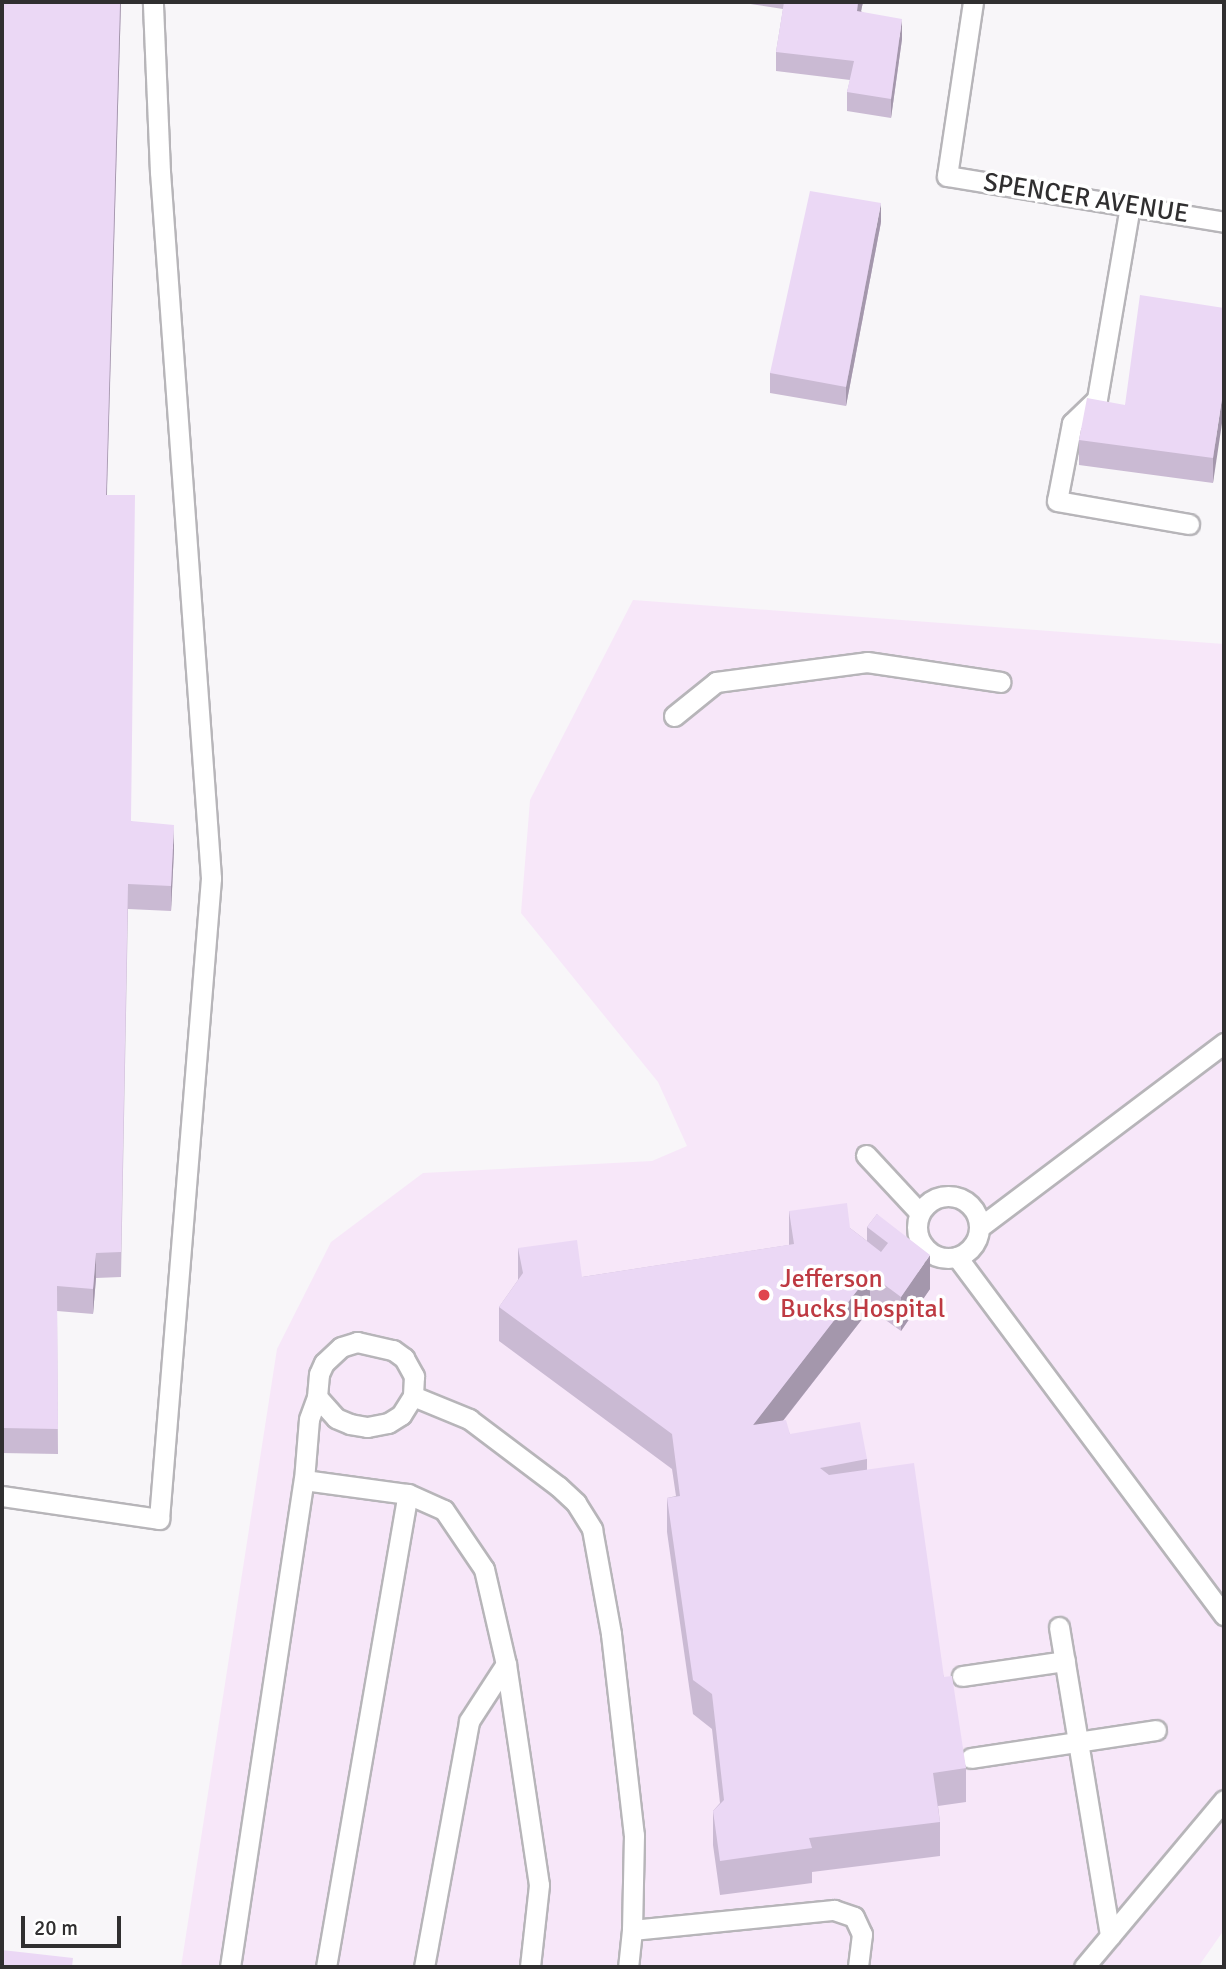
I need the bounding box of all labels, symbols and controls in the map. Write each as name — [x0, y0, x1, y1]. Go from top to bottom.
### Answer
street label: SPENCER AVENUE — [981, 167, 1191, 231]
place label: Jefferson Bucks Hospital — [780, 1264, 945, 1326]
marker: Jefferson Bucks Hospital — [754, 1285, 774, 1305]
scale bar — [24, 1902, 124, 1946]
text: 20 m — [34, 1915, 78, 1941]

